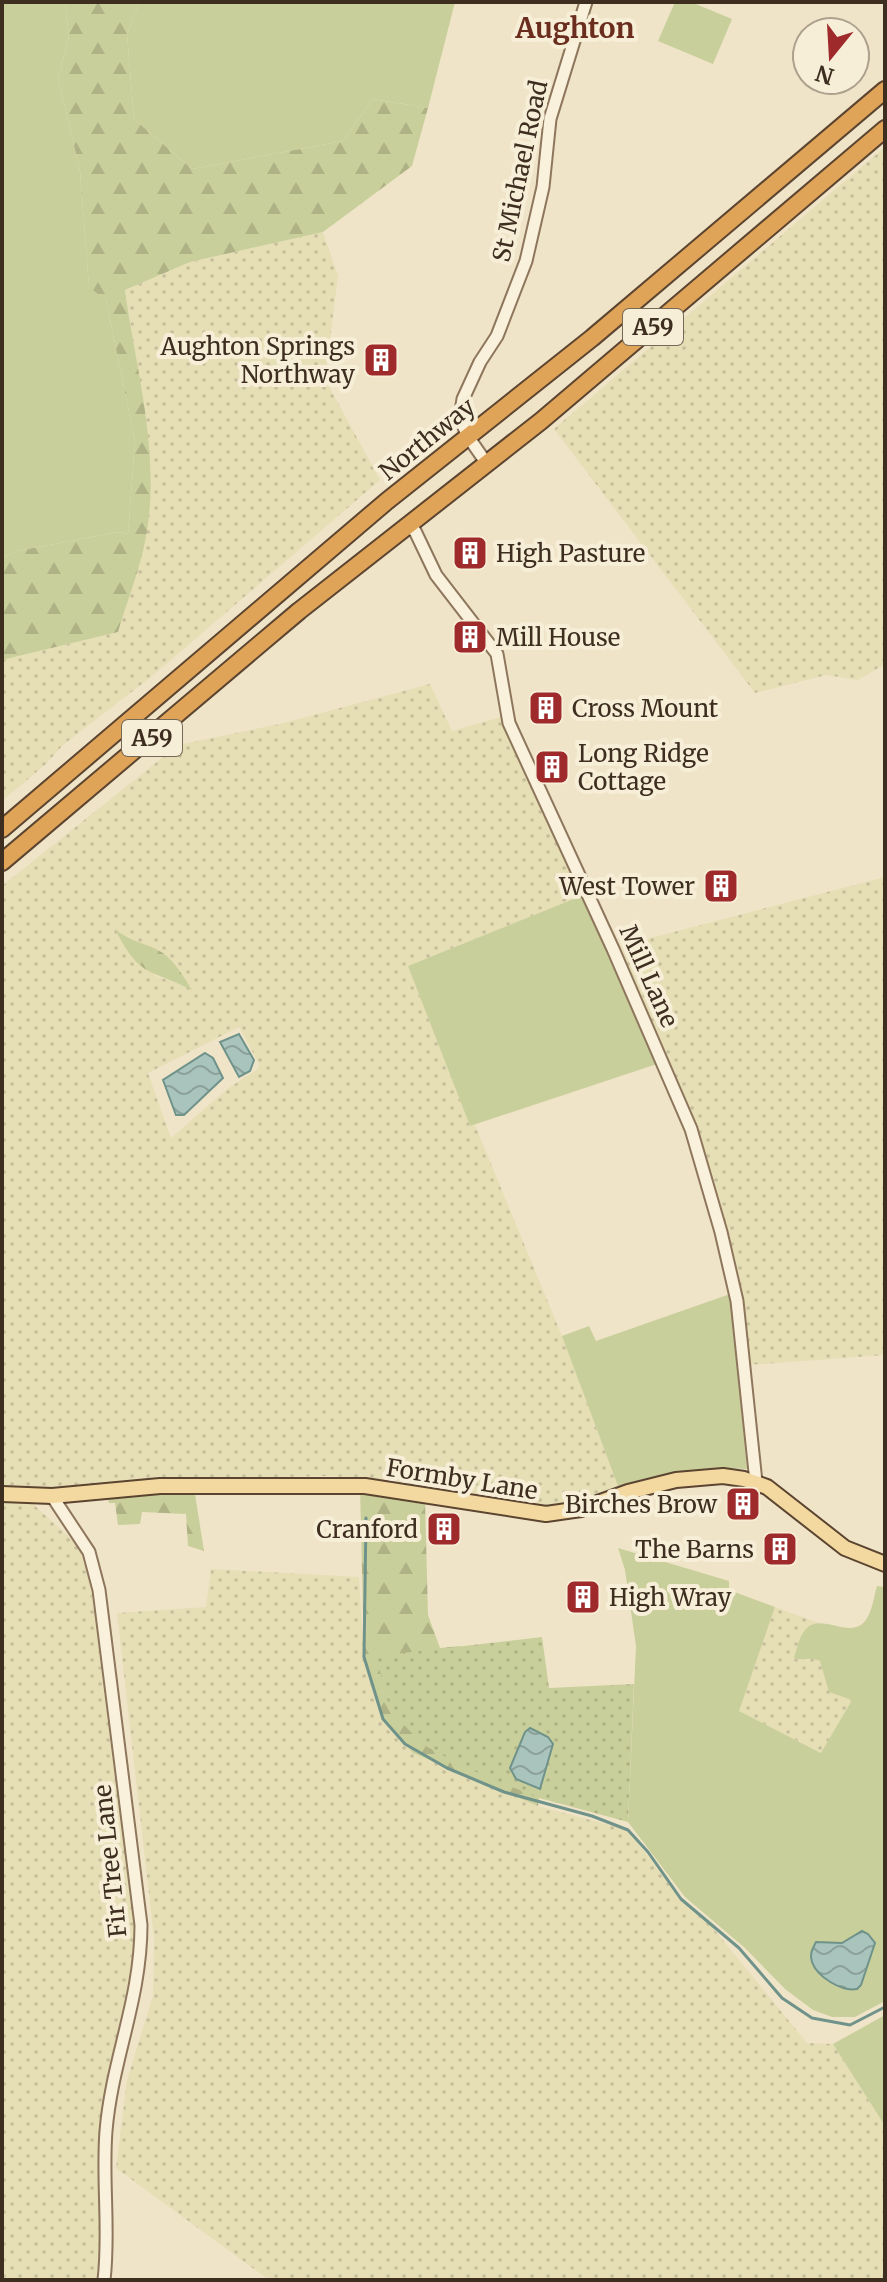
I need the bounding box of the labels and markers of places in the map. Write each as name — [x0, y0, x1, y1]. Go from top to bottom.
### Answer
place label: Aughton Springs Northway — [160, 331, 355, 390]
building icon: Aughton Springs Northway — [362, 341, 400, 379]
building icon: High Pasture — [451, 534, 489, 572]
place label: High Pasture — [496, 538, 645, 569]
building icon: Mill House — [451, 618, 489, 656]
place label: Mill House — [496, 622, 620, 653]
building icon: Cross Mount — [527, 689, 565, 727]
place label: Cross Mount — [572, 693, 719, 724]
place label: Long Ridge Cottage — [578, 738, 709, 797]
building icon: Long Ridge Cottage — [533, 748, 571, 786]
building icon: West Tower — [702, 867, 740, 905]
place label: West Tower — [558, 871, 695, 902]
building icon: Birches Brow — [724, 1485, 762, 1523]
place label: Birches Brow — [565, 1489, 718, 1520]
building icon: Cranford — [425, 1510, 463, 1548]
place label: Cranford — [316, 1514, 418, 1545]
building icon: The Barns — [761, 1530, 799, 1568]
place label: The Barns — [635, 1534, 754, 1565]
building icon: High Wray — [564, 1578, 602, 1616]
place label: High Wray — [609, 1582, 731, 1613]

